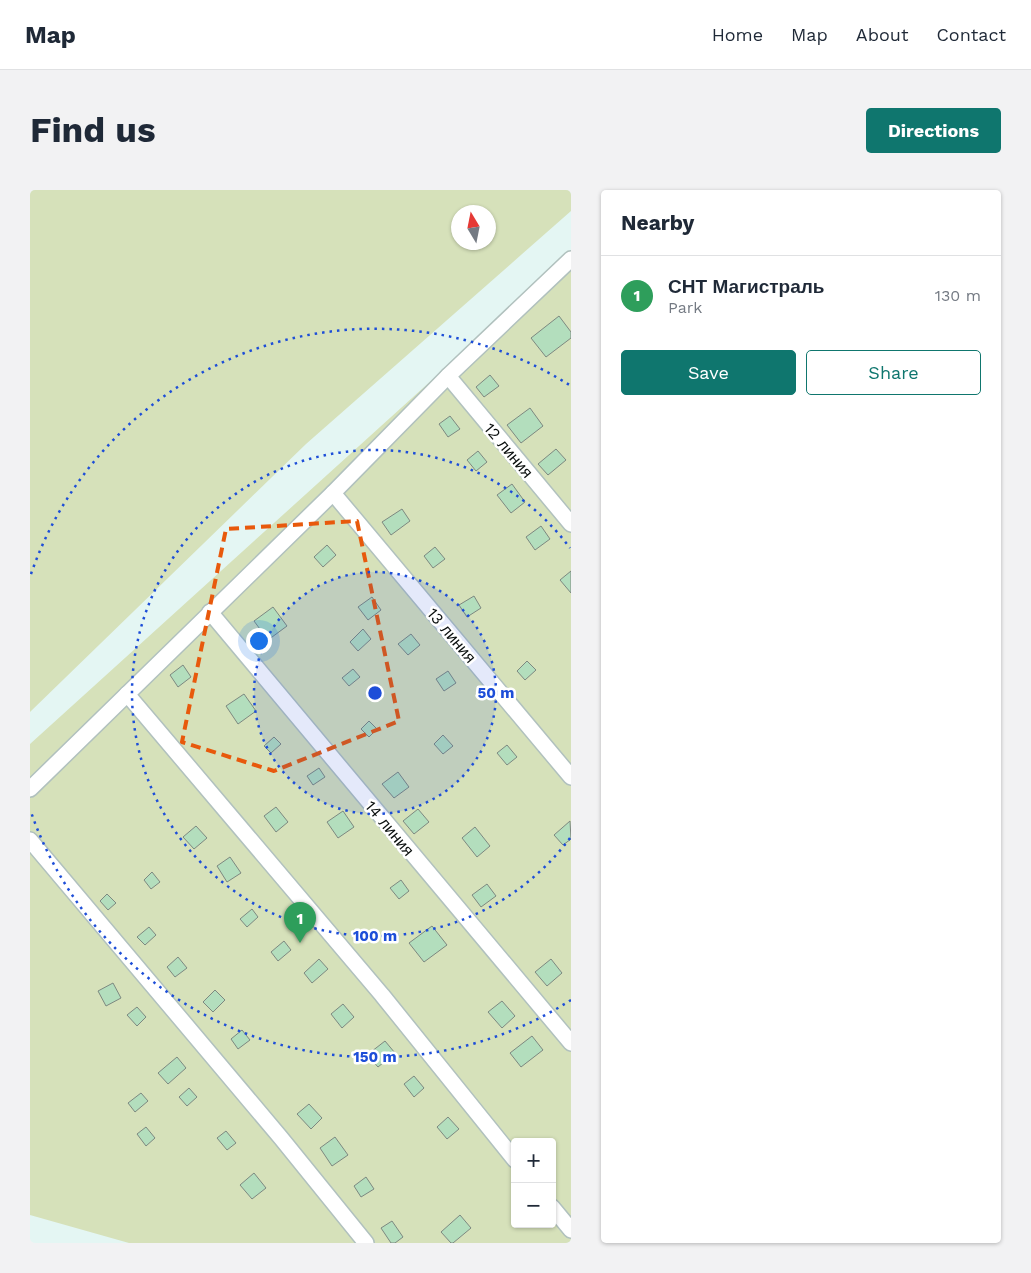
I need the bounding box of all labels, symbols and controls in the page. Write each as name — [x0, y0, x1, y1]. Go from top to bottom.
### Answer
text: Map — [25, 21, 76, 49]
text: Home — [712, 24, 763, 45]
text: Map — [791, 24, 828, 45]
text: About — [856, 24, 908, 45]
text: Contact — [936, 24, 1006, 45]
button: Directions — [866, 108, 1001, 153]
text: Find us — [30, 109, 156, 151]
north arrow — [451, 205, 496, 250]
text: Nearby — [621, 210, 694, 235]
text: СНТ Магистраль — [668, 275, 825, 298]
text: 1 — [634, 286, 640, 305]
text: 130 m — [935, 286, 981, 305]
text: Park — [668, 298, 702, 317]
button: Save — [621, 350, 796, 395]
button: Share — [806, 350, 981, 395]
street label: 12 линия — [480, 419, 537, 482]
street label: 13 линия — [423, 604, 480, 667]
your location — [246, 628, 272, 654]
centre of rings — [366, 684, 384, 702]
text: 50 m — [478, 684, 514, 702]
street label: 14 линия — [361, 797, 418, 860]
pin: 1 — [284, 902, 316, 943]
text: 100 m — [353, 927, 397, 945]
text: 150 m — [353, 1048, 397, 1066]
map controls — [511, 1138, 556, 1228]
button: + — [511, 1138, 556, 1183]
button: − — [511, 1183, 556, 1228]

